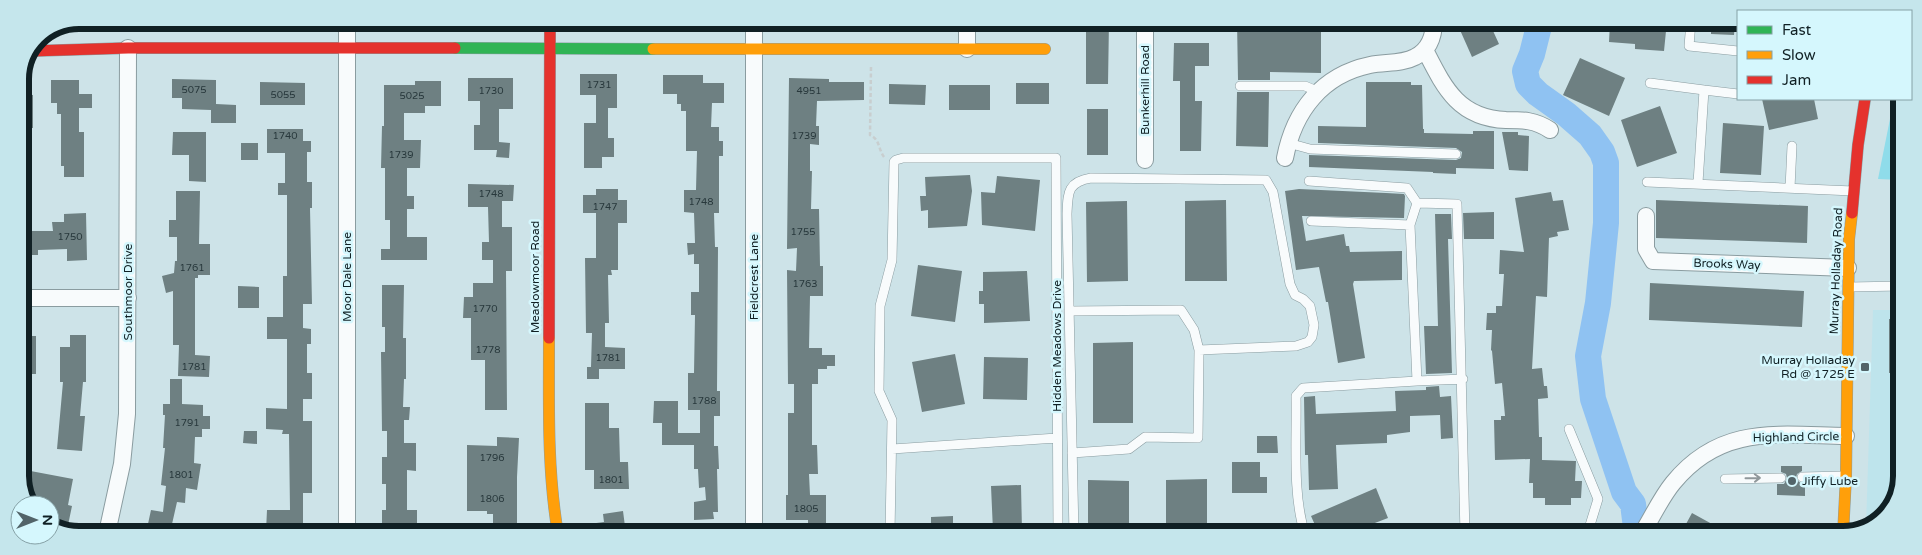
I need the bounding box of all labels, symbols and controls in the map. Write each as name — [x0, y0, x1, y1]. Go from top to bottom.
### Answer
legend — [1737, 10, 1912, 100]
text: Fast — [1782, 21, 1812, 39]
street label: Bunkerhill Road — [1138, 45, 1152, 135]
text: Slow — [1782, 46, 1816, 64]
text: Jam — [1782, 71, 1811, 89]
house number: 1731 — [586, 79, 612, 91]
house number: 5075 — [181, 84, 207, 96]
house number: 1730 — [478, 85, 504, 97]
house number: 4951 — [796, 85, 822, 97]
house number: 5055 — [270, 89, 296, 101]
house number: 5025 — [399, 90, 425, 102]
house number: 1740 — [272, 130, 298, 142]
house number: 1739 — [791, 130, 817, 142]
house number: 1739 — [388, 149, 414, 161]
house number: 1748 — [478, 188, 504, 200]
house number: 1748 — [688, 196, 714, 208]
house number: 1747 — [592, 201, 618, 213]
street label: Murray Holladay Road — [1827, 207, 1845, 335]
street label: Meadowmoor Road — [528, 221, 542, 333]
house number: 1755 — [790, 226, 816, 238]
house number: 1750 — [57, 231, 83, 243]
street label: Moor Dale Lane — [340, 232, 354, 322]
street label: Fieldcrest Lane — [747, 234, 761, 320]
street label: Southmoor Drive — [121, 243, 135, 340]
street label: Brooks Way — [1693, 256, 1761, 272]
house number: 1761 — [179, 262, 205, 274]
house number: 1763 — [792, 278, 818, 290]
street label: Hidden Meadows Drive — [1050, 280, 1064, 412]
house number: 1770 — [472, 303, 498, 315]
house number: 1778 — [475, 344, 501, 356]
house number: 1781 — [595, 352, 621, 364]
place label: Murray Holladay Rd @ 1725 E — [1761, 353, 1856, 381]
house number: 1781 — [181, 361, 207, 373]
marker: Murray Holladay Rd @ 1725 E — [1859, 361, 1871, 373]
house number: 1788 — [691, 395, 717, 407]
house number: 1791 — [174, 417, 200, 429]
street label: Highland Circle — [1753, 429, 1840, 445]
house number: 1796 — [479, 452, 505, 464]
house number: 1801 — [168, 469, 194, 481]
one-way arrow — [1744, 473, 1761, 483]
house number: 1801 — [598, 474, 624, 486]
place label: Jiffy Lube — [1802, 474, 1858, 488]
marker: Jiffy Lube — [1786, 475, 1798, 487]
house number: 1806 — [479, 493, 505, 505]
north arrow — [10, 495, 60, 545]
house number: 1805 — [793, 503, 819, 515]
text: N — [39, 514, 56, 526]

